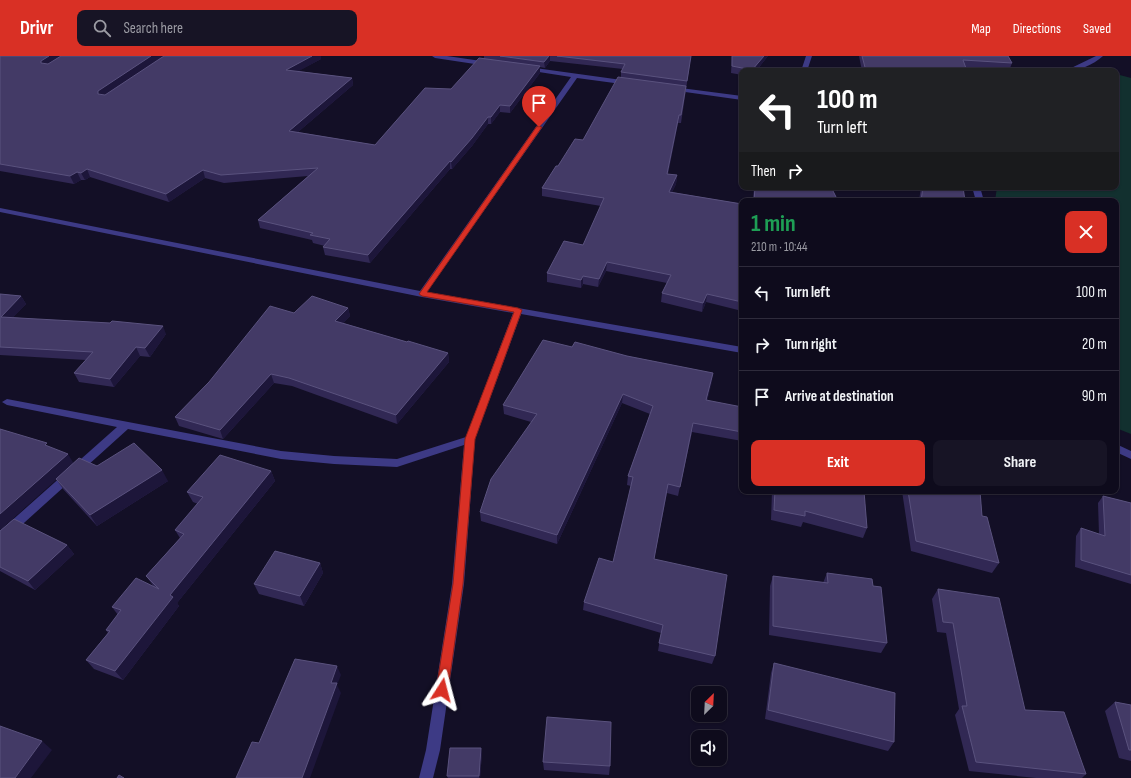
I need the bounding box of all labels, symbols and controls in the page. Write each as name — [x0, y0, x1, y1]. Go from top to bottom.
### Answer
search box — [77, 10, 357, 46]
text: Drivr — [20, 17, 53, 40]
icon: search — [91, 17, 113, 39]
text: Search here — [123, 19, 183, 38]
text: Map — [971, 20, 991, 37]
text: Directions — [1013, 20, 1061, 37]
text: Saved — [1083, 20, 1111, 37]
text: 100 m — [817, 83, 878, 116]
icon: left — [751, 84, 803, 136]
pin — [522, 86, 556, 127]
icon: arrive — [528, 92, 550, 114]
text: Turn left — [817, 117, 868, 138]
icon: right — [784, 160, 806, 182]
text: Then — [751, 162, 776, 181]
text: 1 min — [751, 209, 796, 238]
button: close — [1065, 211, 1107, 253]
text: 210 m · 10:44 — [751, 239, 807, 255]
icon: left — [751, 282, 773, 304]
text: Turn left — [785, 283, 830, 302]
text: 100 m — [1076, 283, 1107, 302]
icon: right — [751, 334, 773, 356]
text: Turn right — [785, 335, 837, 354]
text: 20 m — [1082, 335, 1107, 354]
icon: arrive — [751, 386, 773, 408]
text: Arrive at destination — [785, 387, 894, 406]
text: 90 m — [1082, 387, 1107, 406]
button: Exit — [751, 440, 925, 486]
button: Share — [933, 440, 1107, 486]
position arrow — [421, 669, 463, 711]
north arrow — [691, 686, 727, 722]
map controls — [691, 686, 727, 766]
button: sound — [691, 730, 727, 766]

